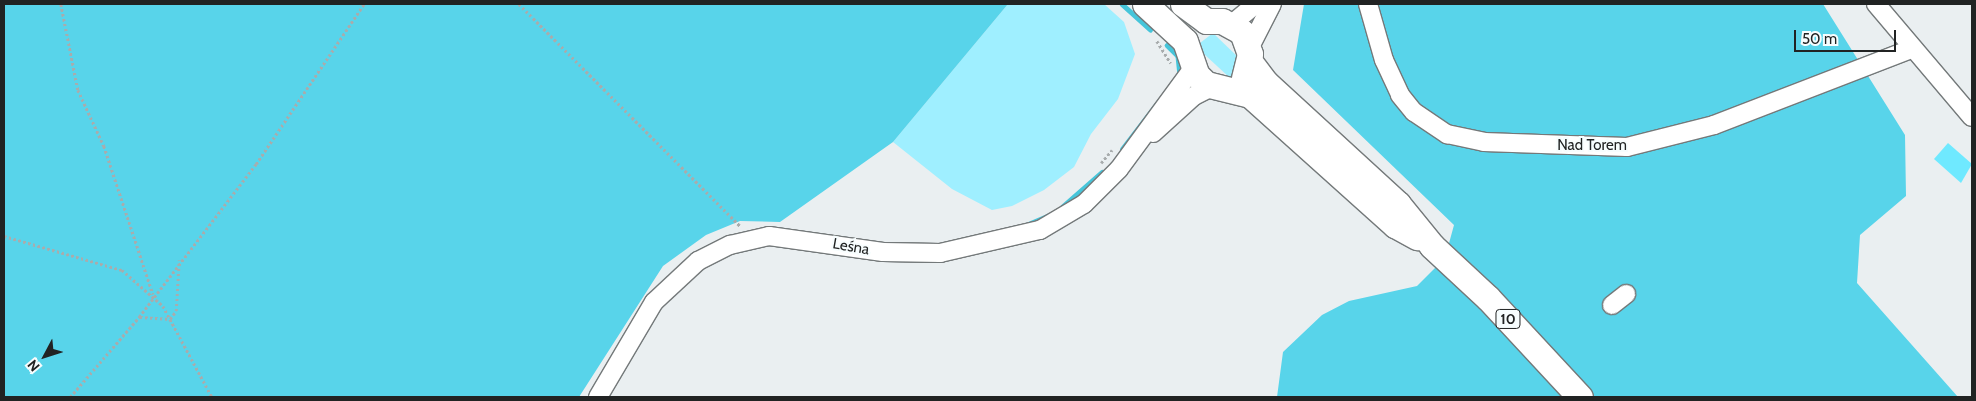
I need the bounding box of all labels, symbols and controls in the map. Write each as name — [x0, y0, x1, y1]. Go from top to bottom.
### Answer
scale bar — [1796, 20, 1898, 52]
text: 50 m — [1802, 30, 1837, 48]
street label: Nad Torem — [1557, 137, 1627, 155]
street label: Leśna — [831, 235, 871, 259]
road number: 10 — [1494, 308, 1522, 330]
north arrow — [20, 331, 70, 381]
text: N — [23, 356, 44, 375]

